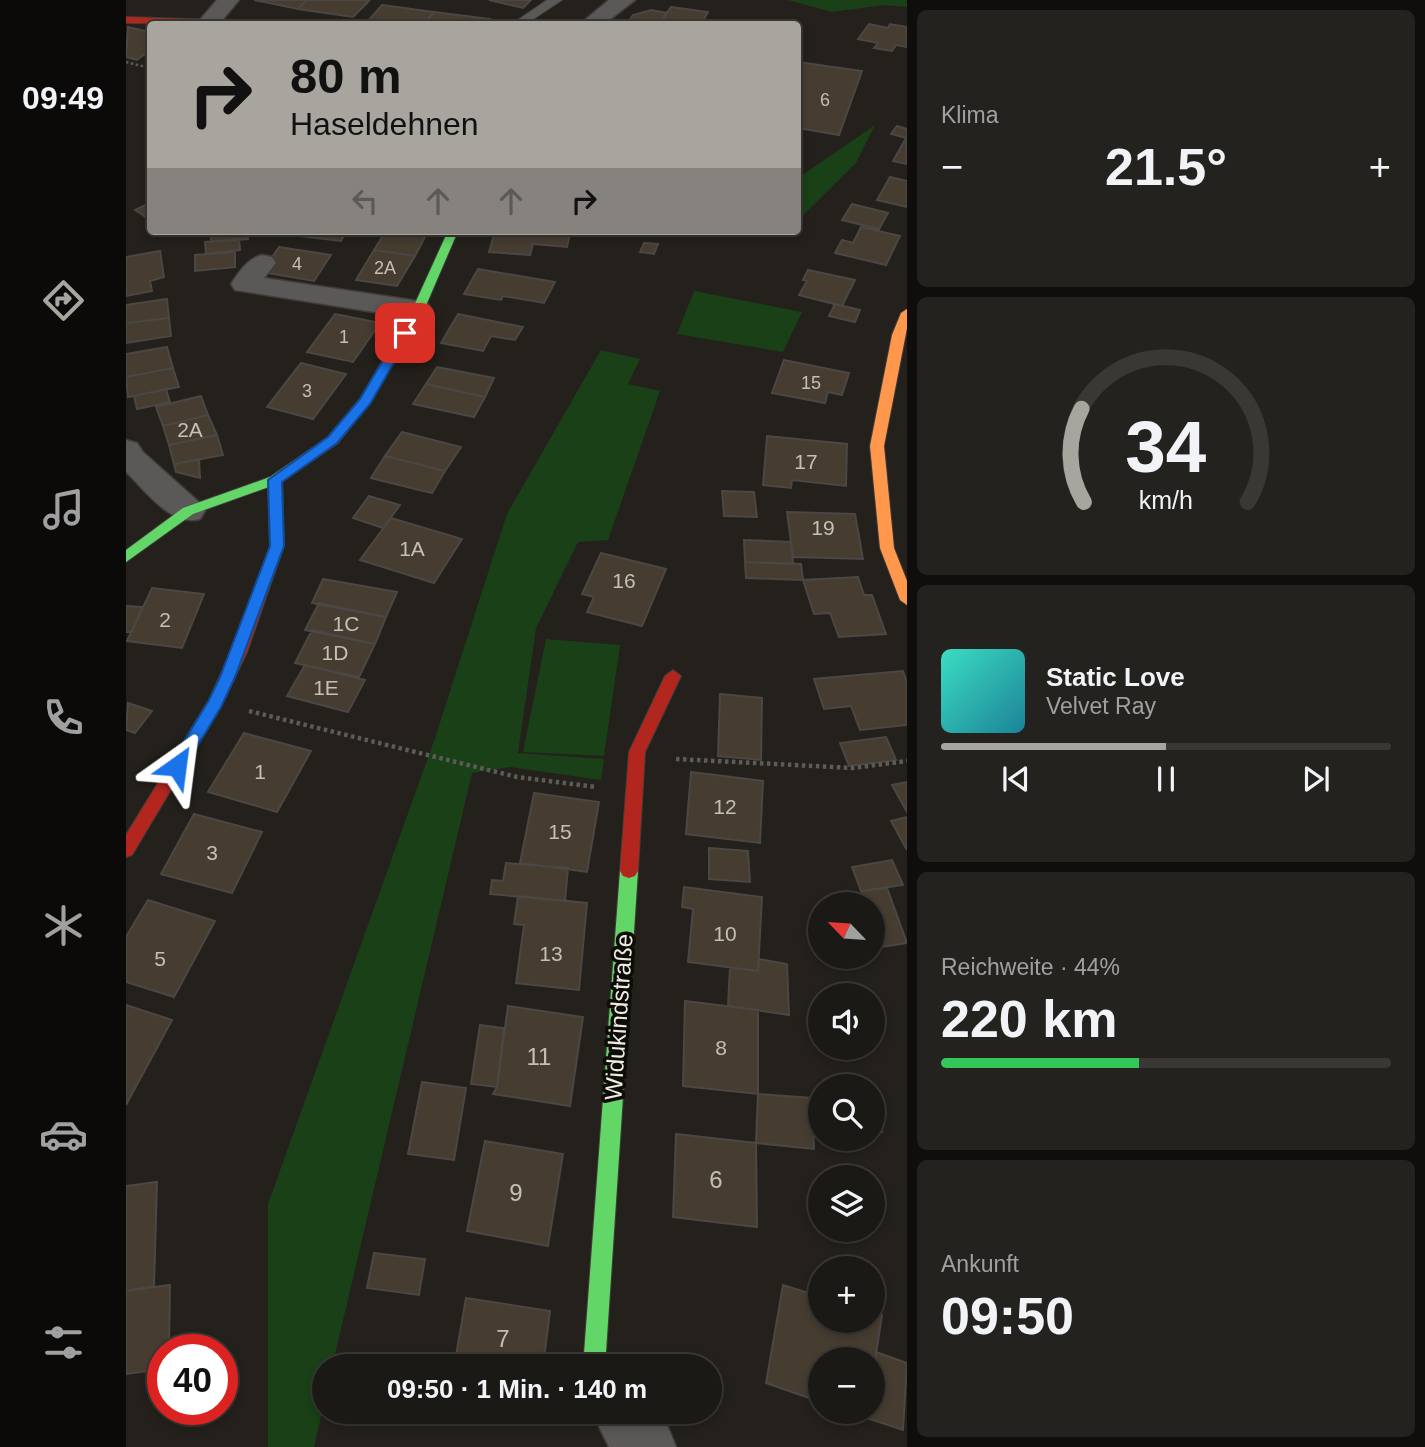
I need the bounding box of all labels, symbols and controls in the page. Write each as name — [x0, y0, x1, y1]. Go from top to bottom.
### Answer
icon: right — [175, 49, 266, 140]
text: 80 m — [290, 49, 402, 103]
text: 09:49 — [22, 80, 104, 116]
house number: 6 — [820, 90, 830, 110]
text: Klima — [941, 102, 999, 128]
text: Haseldehnen — [290, 106, 479, 142]
text: 21.5° — [1105, 138, 1227, 196]
text: − — [941, 146, 963, 188]
text: + — [1369, 146, 1391, 188]
icon: left — [346, 182, 384, 220]
icon: ahead — [419, 182, 457, 220]
icon: ahead — [492, 182, 530, 220]
icon: right — [565, 182, 603, 220]
house number: 4 — [292, 254, 302, 274]
house number: 2A — [374, 258, 396, 278]
icon: directions — [39, 276, 88, 325]
pin — [375, 303, 435, 363]
icon: arrive — [386, 314, 424, 352]
house number: 1 — [339, 327, 349, 347]
house number: 15 — [801, 373, 821, 393]
house number: 3 — [302, 381, 312, 401]
text: 34 — [1126, 407, 1207, 488]
house number: 2A — [177, 418, 203, 441]
house number: 17 — [794, 450, 818, 473]
icon: music — [39, 485, 88, 534]
text: km/h — [1139, 486, 1193, 514]
house number: 19 — [811, 516, 835, 539]
house number: 1A — [399, 537, 425, 560]
house number: 16 — [612, 569, 636, 592]
house number: 2 — [159, 608, 171, 631]
house number: 1C — [333, 612, 359, 635]
house number: 1D — [322, 641, 348, 664]
text: Static Love — [1046, 662, 1185, 692]
house number: 1E — [313, 676, 339, 699]
icon: phone — [39, 693, 88, 742]
text: Velvet Ray — [1046, 693, 1156, 719]
position arrow — [140, 729, 214, 803]
house number: 1 — [254, 760, 266, 783]
icon: previous — [997, 760, 1035, 798]
icon: pause — [1147, 760, 1185, 798]
icon: next — [1297, 760, 1335, 798]
house number: 12 — [713, 795, 737, 818]
house number: 15 — [548, 820, 572, 843]
house number: 3 — [206, 841, 218, 864]
north arrow — [808, 892, 886, 970]
map controls — [808, 892, 885, 1424]
icon: climate — [39, 901, 88, 950]
house number: 10 — [713, 922, 737, 945]
street label: Widukindstraße — [599, 933, 638, 1101]
house number: 13 — [539, 942, 563, 965]
house number: 5 — [154, 947, 166, 970]
text: Reichweite · 44% — [941, 954, 1120, 980]
button: sound — [808, 983, 885, 1060]
text: 220 km — [941, 990, 1117, 1048]
house number: 8 — [715, 1036, 727, 1059]
house number: 11 — [527, 1043, 551, 1070]
button: search — [808, 1074, 885, 1151]
icon: car — [39, 1110, 88, 1159]
button: layers — [808, 1165, 885, 1242]
house number: 6 — [709, 1166, 723, 1193]
house number: 9 — [509, 1179, 523, 1206]
text: Ankunft — [941, 1251, 1019, 1277]
button: + — [808, 1256, 885, 1333]
text: 09:50 — [941, 1287, 1074, 1345]
icon: filters — [39, 1318, 88, 1367]
house number: 7 — [496, 1325, 510, 1352]
speed limit sign: 40 — [147, 1334, 238, 1425]
button: − — [808, 1347, 885, 1424]
text: 09:50 · 1 Min. · 140 m — [387, 1374, 647, 1404]

